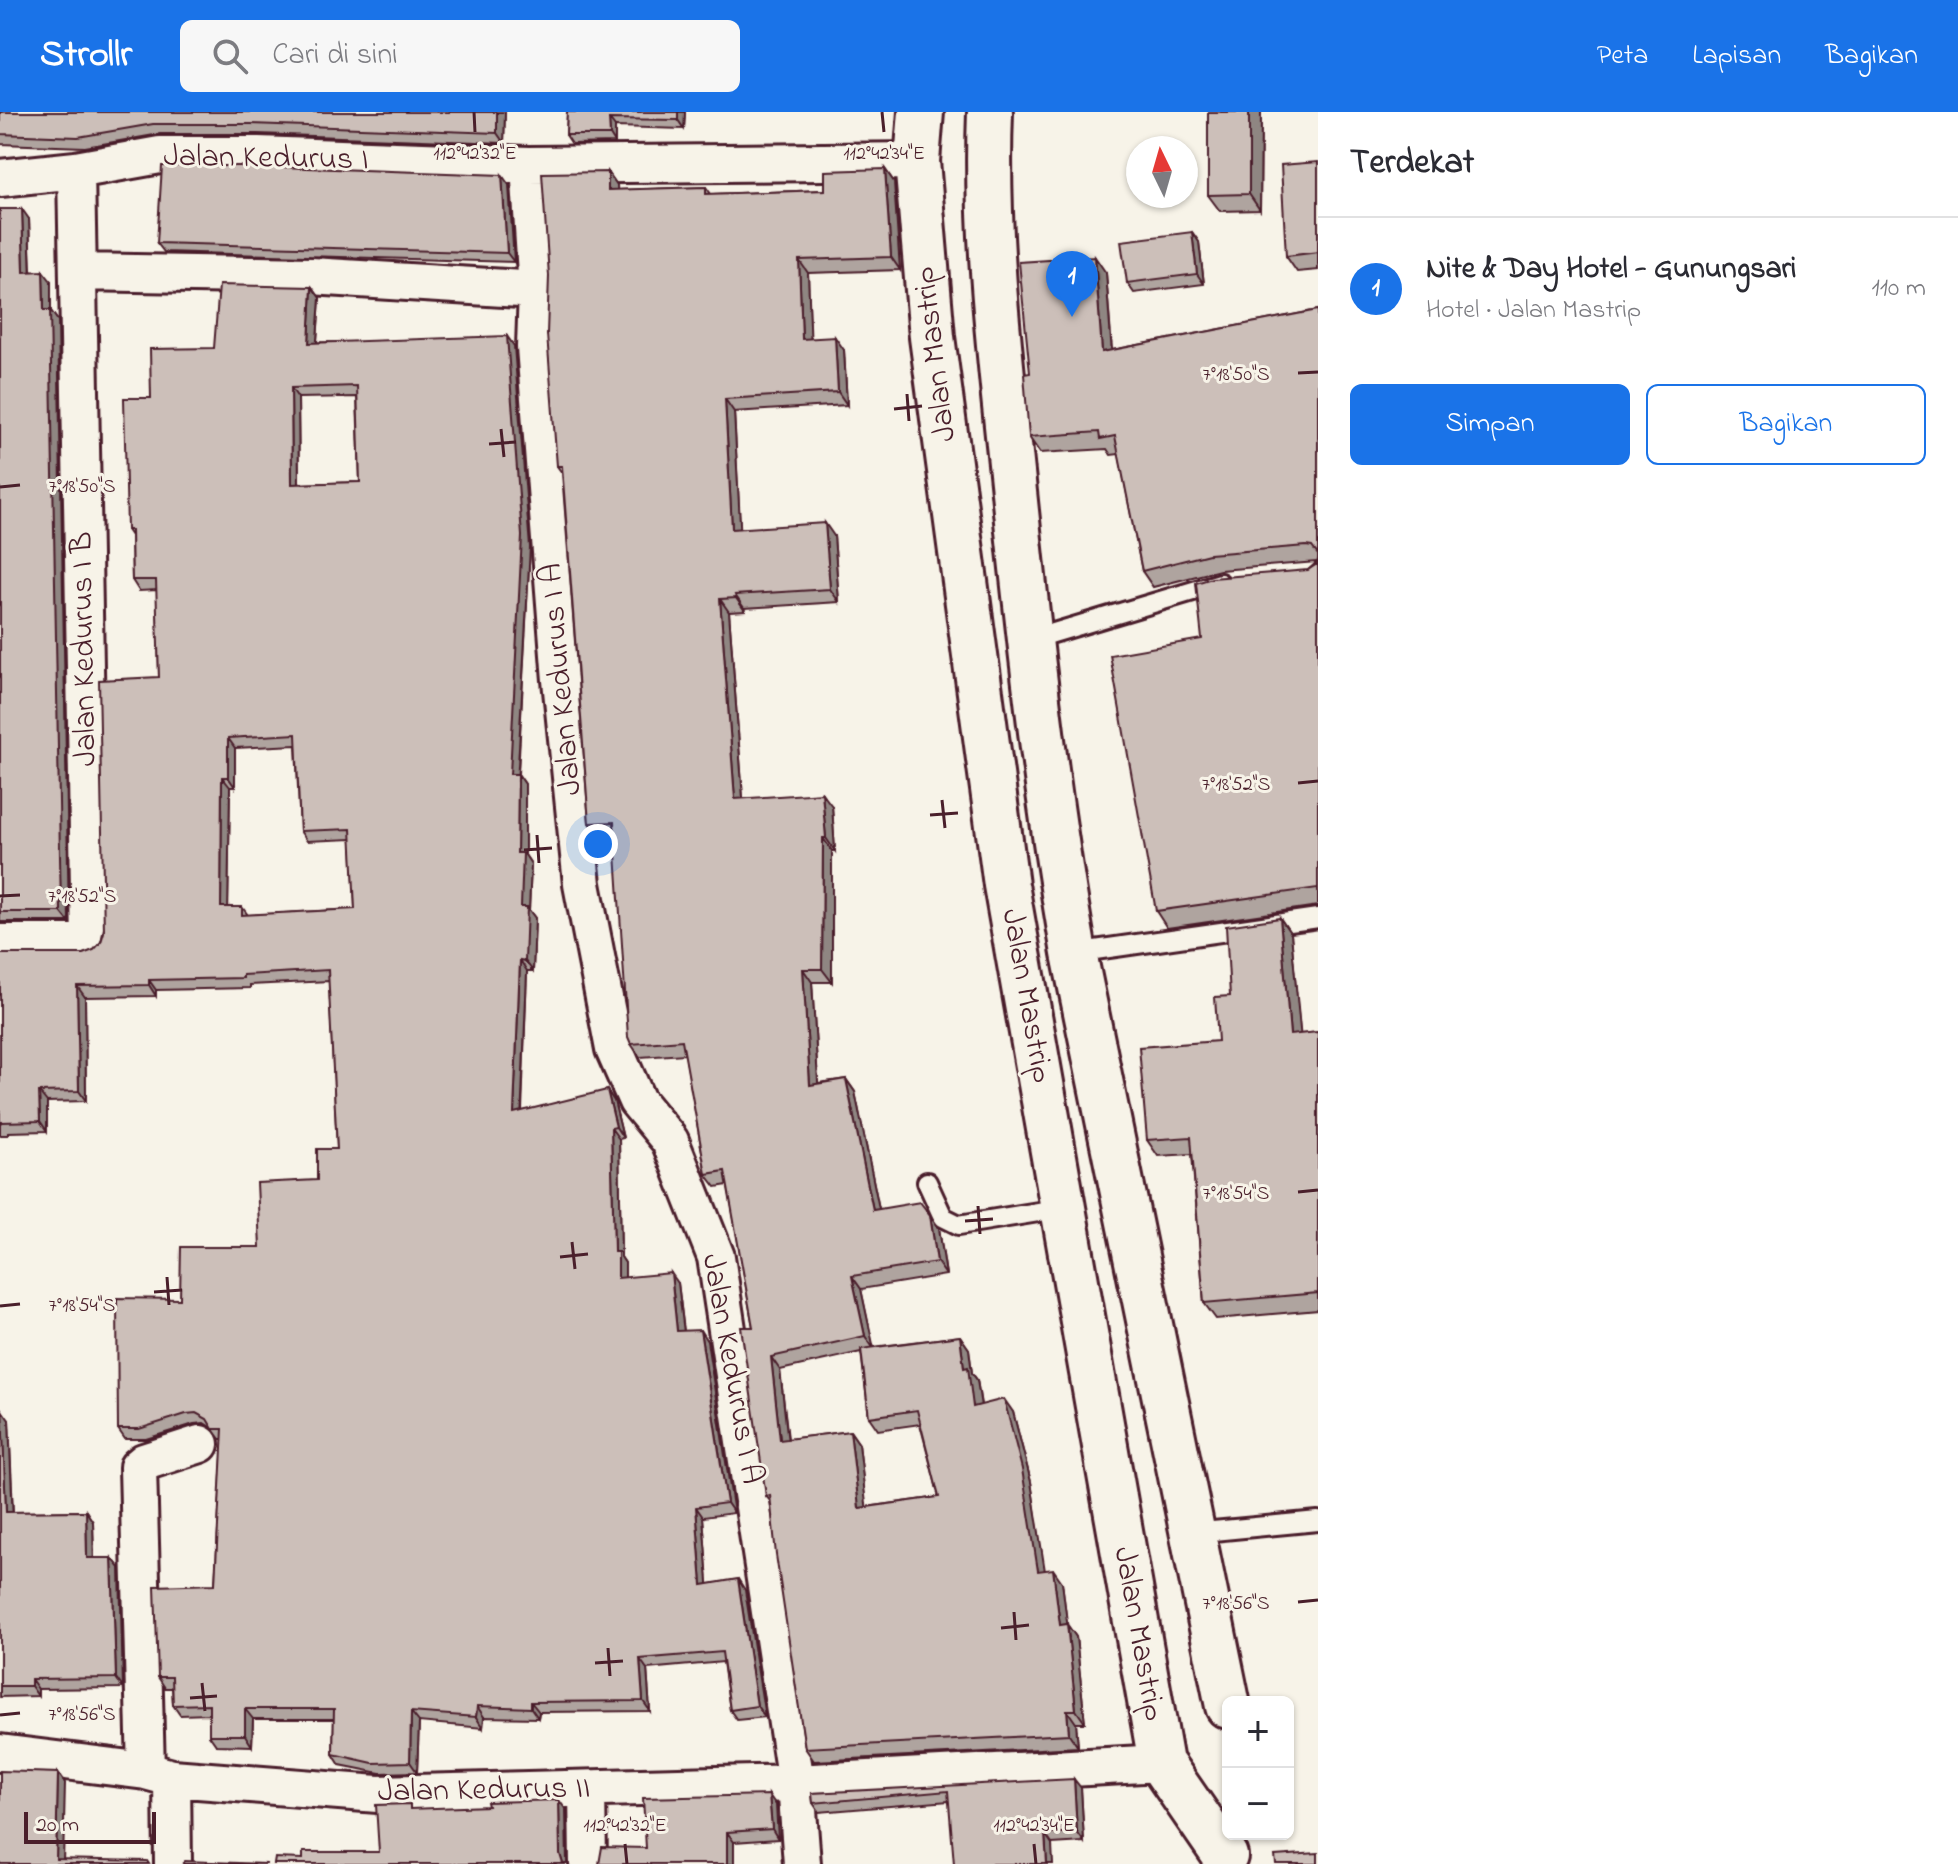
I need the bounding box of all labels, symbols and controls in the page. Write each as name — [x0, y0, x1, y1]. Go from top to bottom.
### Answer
search box — [180, 20, 740, 92]
text: Strollr — [40, 28, 132, 84]
icon: search — [208, 34, 252, 78]
text: Cari di sini — [272, 34, 398, 78]
text: Peta — [1597, 36, 1648, 77]
text: Lapisan — [1692, 36, 1781, 77]
text: Bagikan — [1825, 36, 1918, 77]
street label: Jalan Kedurus I — [163, 134, 369, 184]
north arrow — [1126, 136, 1198, 208]
text: Terdekat — [1350, 139, 1474, 189]
text: 112°42'32"E — [433, 140, 517, 169]
text: 112°42'34"E — [843, 140, 925, 169]
text: Nite & Day Hotel - Gunungsari — [1426, 248, 1796, 292]
pin: 1 — [1046, 251, 1098, 317]
street label: Jalan Mastrip — [902, 264, 970, 444]
text: 1 — [1372, 270, 1380, 308]
text: 110 m — [1872, 270, 1926, 308]
text: Hotel · Jalan Mastrip — [1426, 292, 1641, 330]
text: 7°18'50"S — [1202, 361, 1270, 390]
button: Simpan — [1350, 384, 1630, 465]
button: Bagikan — [1646, 384, 1926, 465]
text: 7°18'50"S — [48, 473, 116, 502]
street label: Jalan Kedurus I B — [59, 531, 111, 767]
street label: Jalan Kedurus I A — [528, 561, 596, 797]
text: 7°18'52"S — [1202, 771, 1270, 800]
your location — [578, 824, 618, 864]
text: 7°18'52"S — [48, 883, 116, 912]
street label: Jalan Mastrip — [988, 905, 1064, 1087]
text: 7°18'54"S — [1203, 1180, 1270, 1209]
street label: Jalan Kedurus I A — [688, 1250, 774, 1488]
text: 7°18'54"S — [49, 1292, 116, 1321]
street label: Jalan Mastrip — [1100, 1543, 1176, 1725]
text: 7°18'56"S — [1202, 1590, 1270, 1619]
map controls — [1222, 1696, 1294, 1840]
button: + — [1222, 1696, 1294, 1768]
text: 7°18'56"S — [48, 1701, 116, 1730]
street label: Jalan Kedurus II — [377, 1766, 591, 1816]
button: − — [1222, 1768, 1294, 1840]
scale bar — [24, 1808, 156, 1844]
text: 20 m — [36, 1810, 79, 1842]
text: 112°42'32"E — [583, 1812, 667, 1841]
text: 112°42'34"E — [993, 1812, 1075, 1841]

